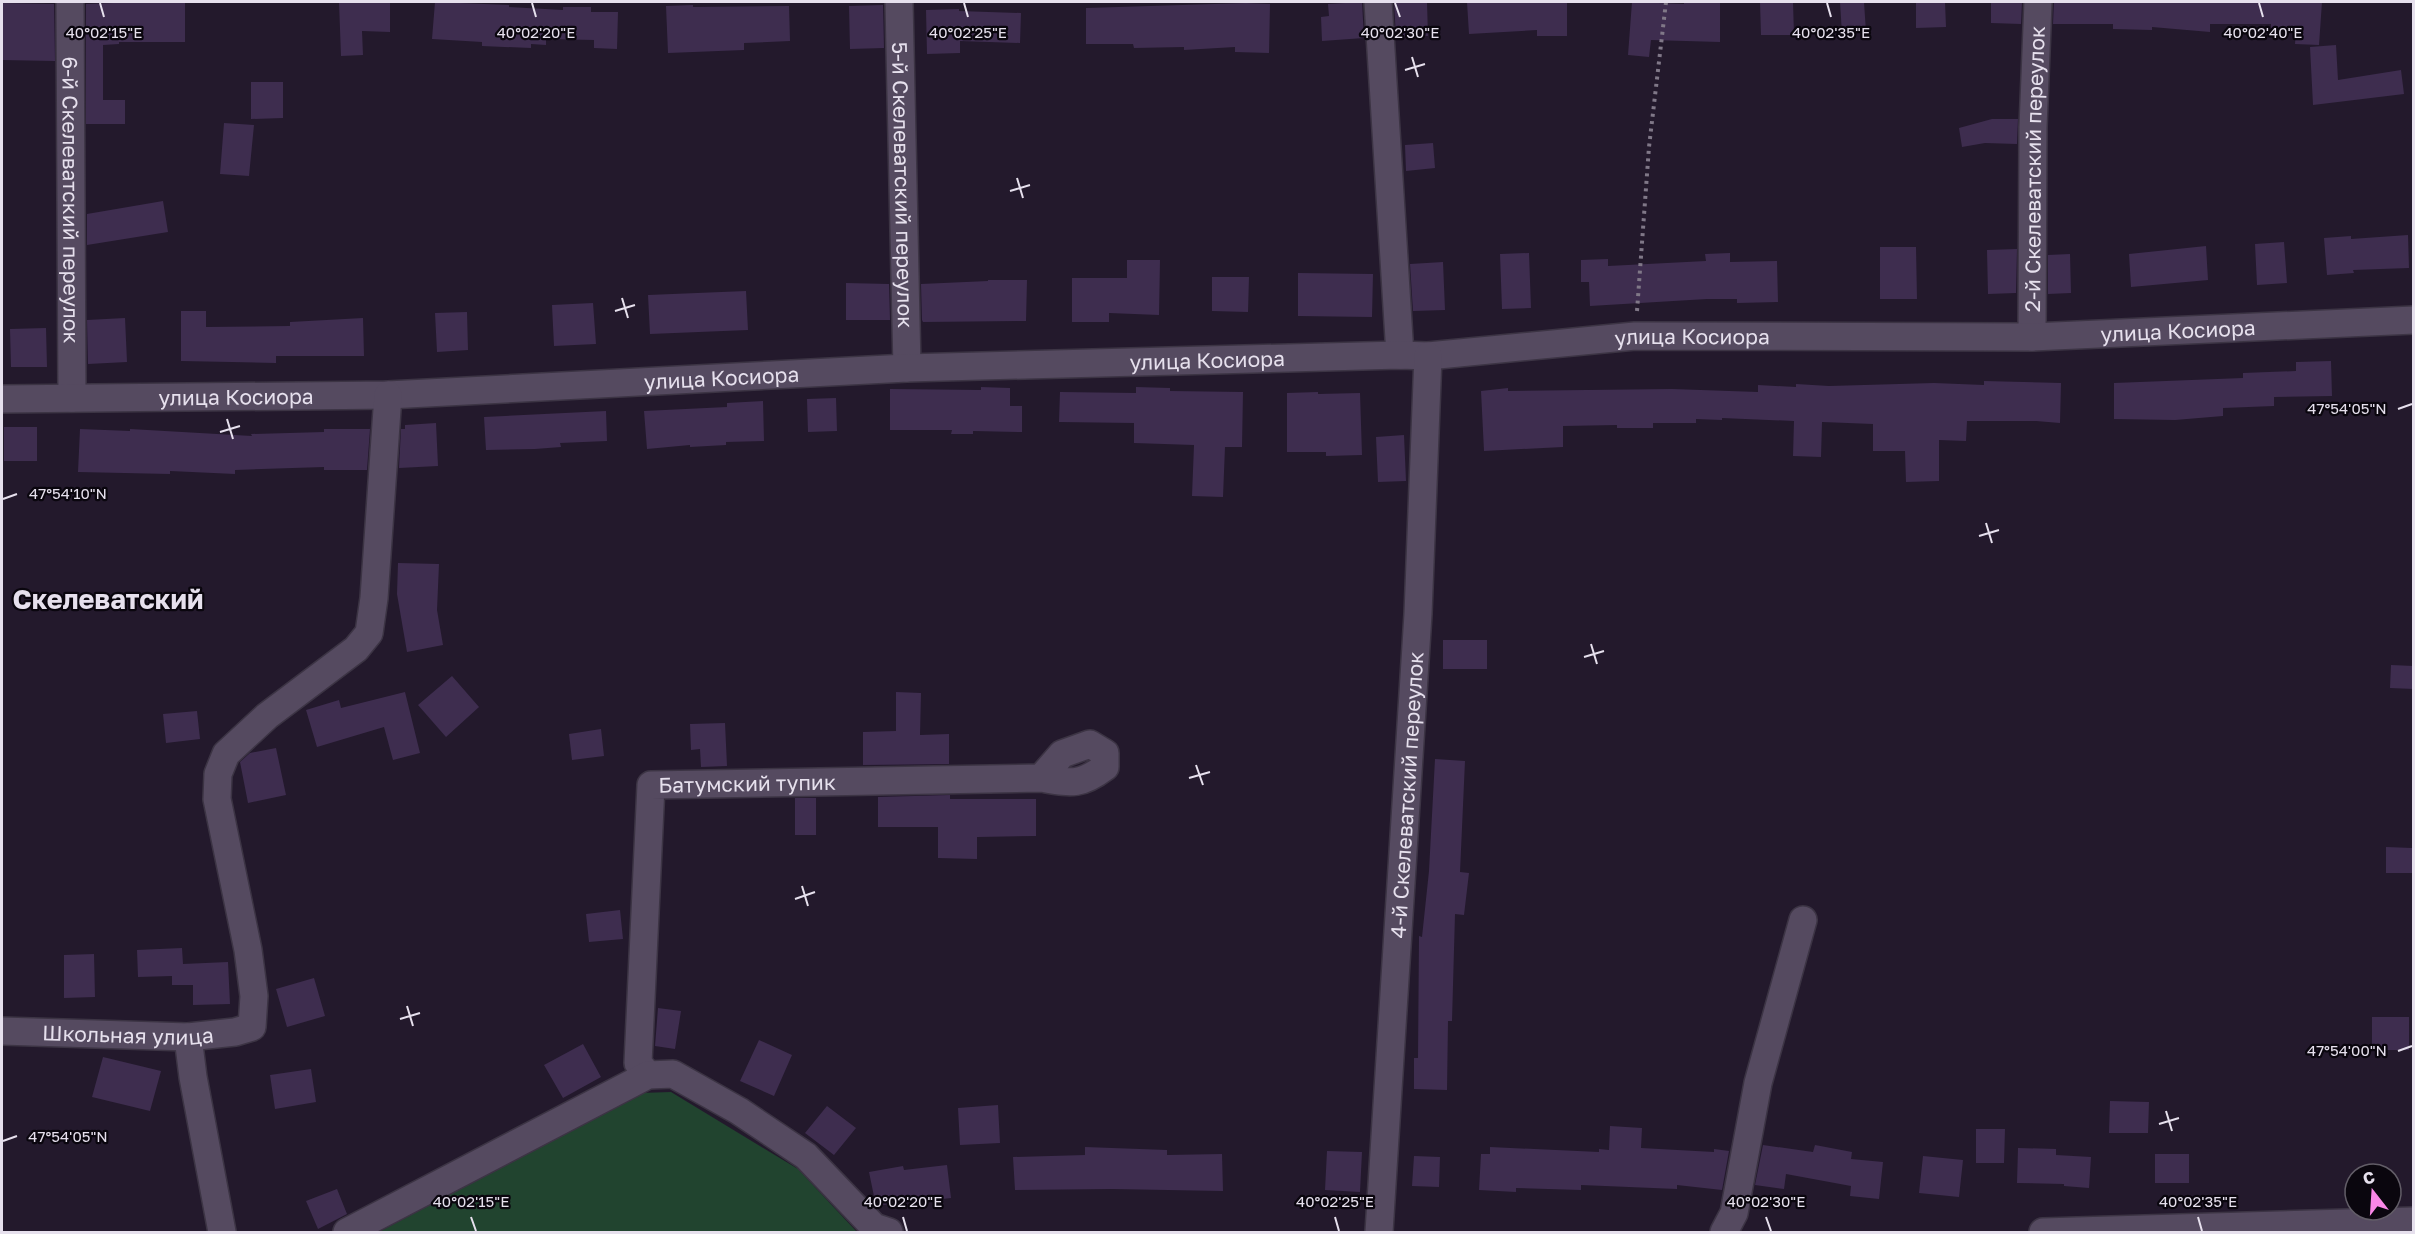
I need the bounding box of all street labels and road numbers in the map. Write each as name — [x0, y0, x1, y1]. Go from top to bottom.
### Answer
street label: 2-й Скелеватский переулок — [2019, 25, 2050, 312]
street label: 5-й Скелеватский переулок — [887, 41, 919, 328]
street label: 6-й Скелеватский переулок — [57, 56, 85, 344]
street label: улица Косиора — [2100, 314, 2256, 347]
street label: улица Косиора — [1613, 323, 1770, 351]
street label: улица Косиора — [1129, 345, 1285, 375]
street label: улица Косиора — [643, 361, 800, 395]
street label: улица Косиора — [158, 383, 314, 410]
street label: 4-й Скелеватский переулок — [1385, 651, 1429, 939]
street label: Батумский тупик — [658, 769, 836, 798]
street label: Школьная улица — [42, 1019, 215, 1050]

